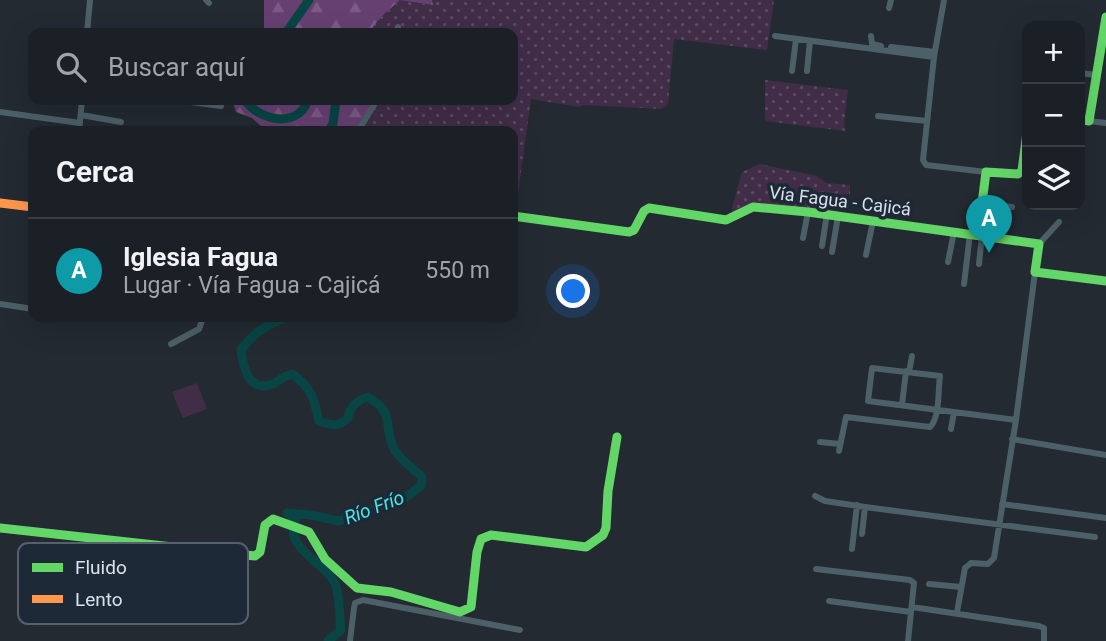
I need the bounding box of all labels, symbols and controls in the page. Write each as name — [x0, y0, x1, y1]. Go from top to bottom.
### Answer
map controls — [1022, 21, 1085, 210]
button: + — [1022, 21, 1085, 84]
search box — [28, 28, 518, 105]
icon: search — [52, 48, 90, 86]
text: Buscar aquí — [108, 52, 245, 82]
button: − — [1022, 84, 1085, 147]
button: layers — [1022, 147, 1085, 210]
text: Cerca — [56, 154, 134, 189]
street label: Vía Fagua - Cajicá — [768, 181, 912, 220]
pin: A — [966, 195, 1012, 253]
text: Iglesia Fagua — [123, 242, 278, 272]
text: A — [71, 257, 87, 284]
text: 550 m — [425, 257, 490, 284]
text: Lugar · Vía Fagua - Cajicá — [123, 272, 381, 299]
your location — [556, 274, 590, 308]
water label: Río Frío — [341, 486, 407, 529]
legend — [18, 543, 248, 624]
text: Fluido — [75, 556, 127, 579]
text: Lento — [75, 588, 123, 611]

